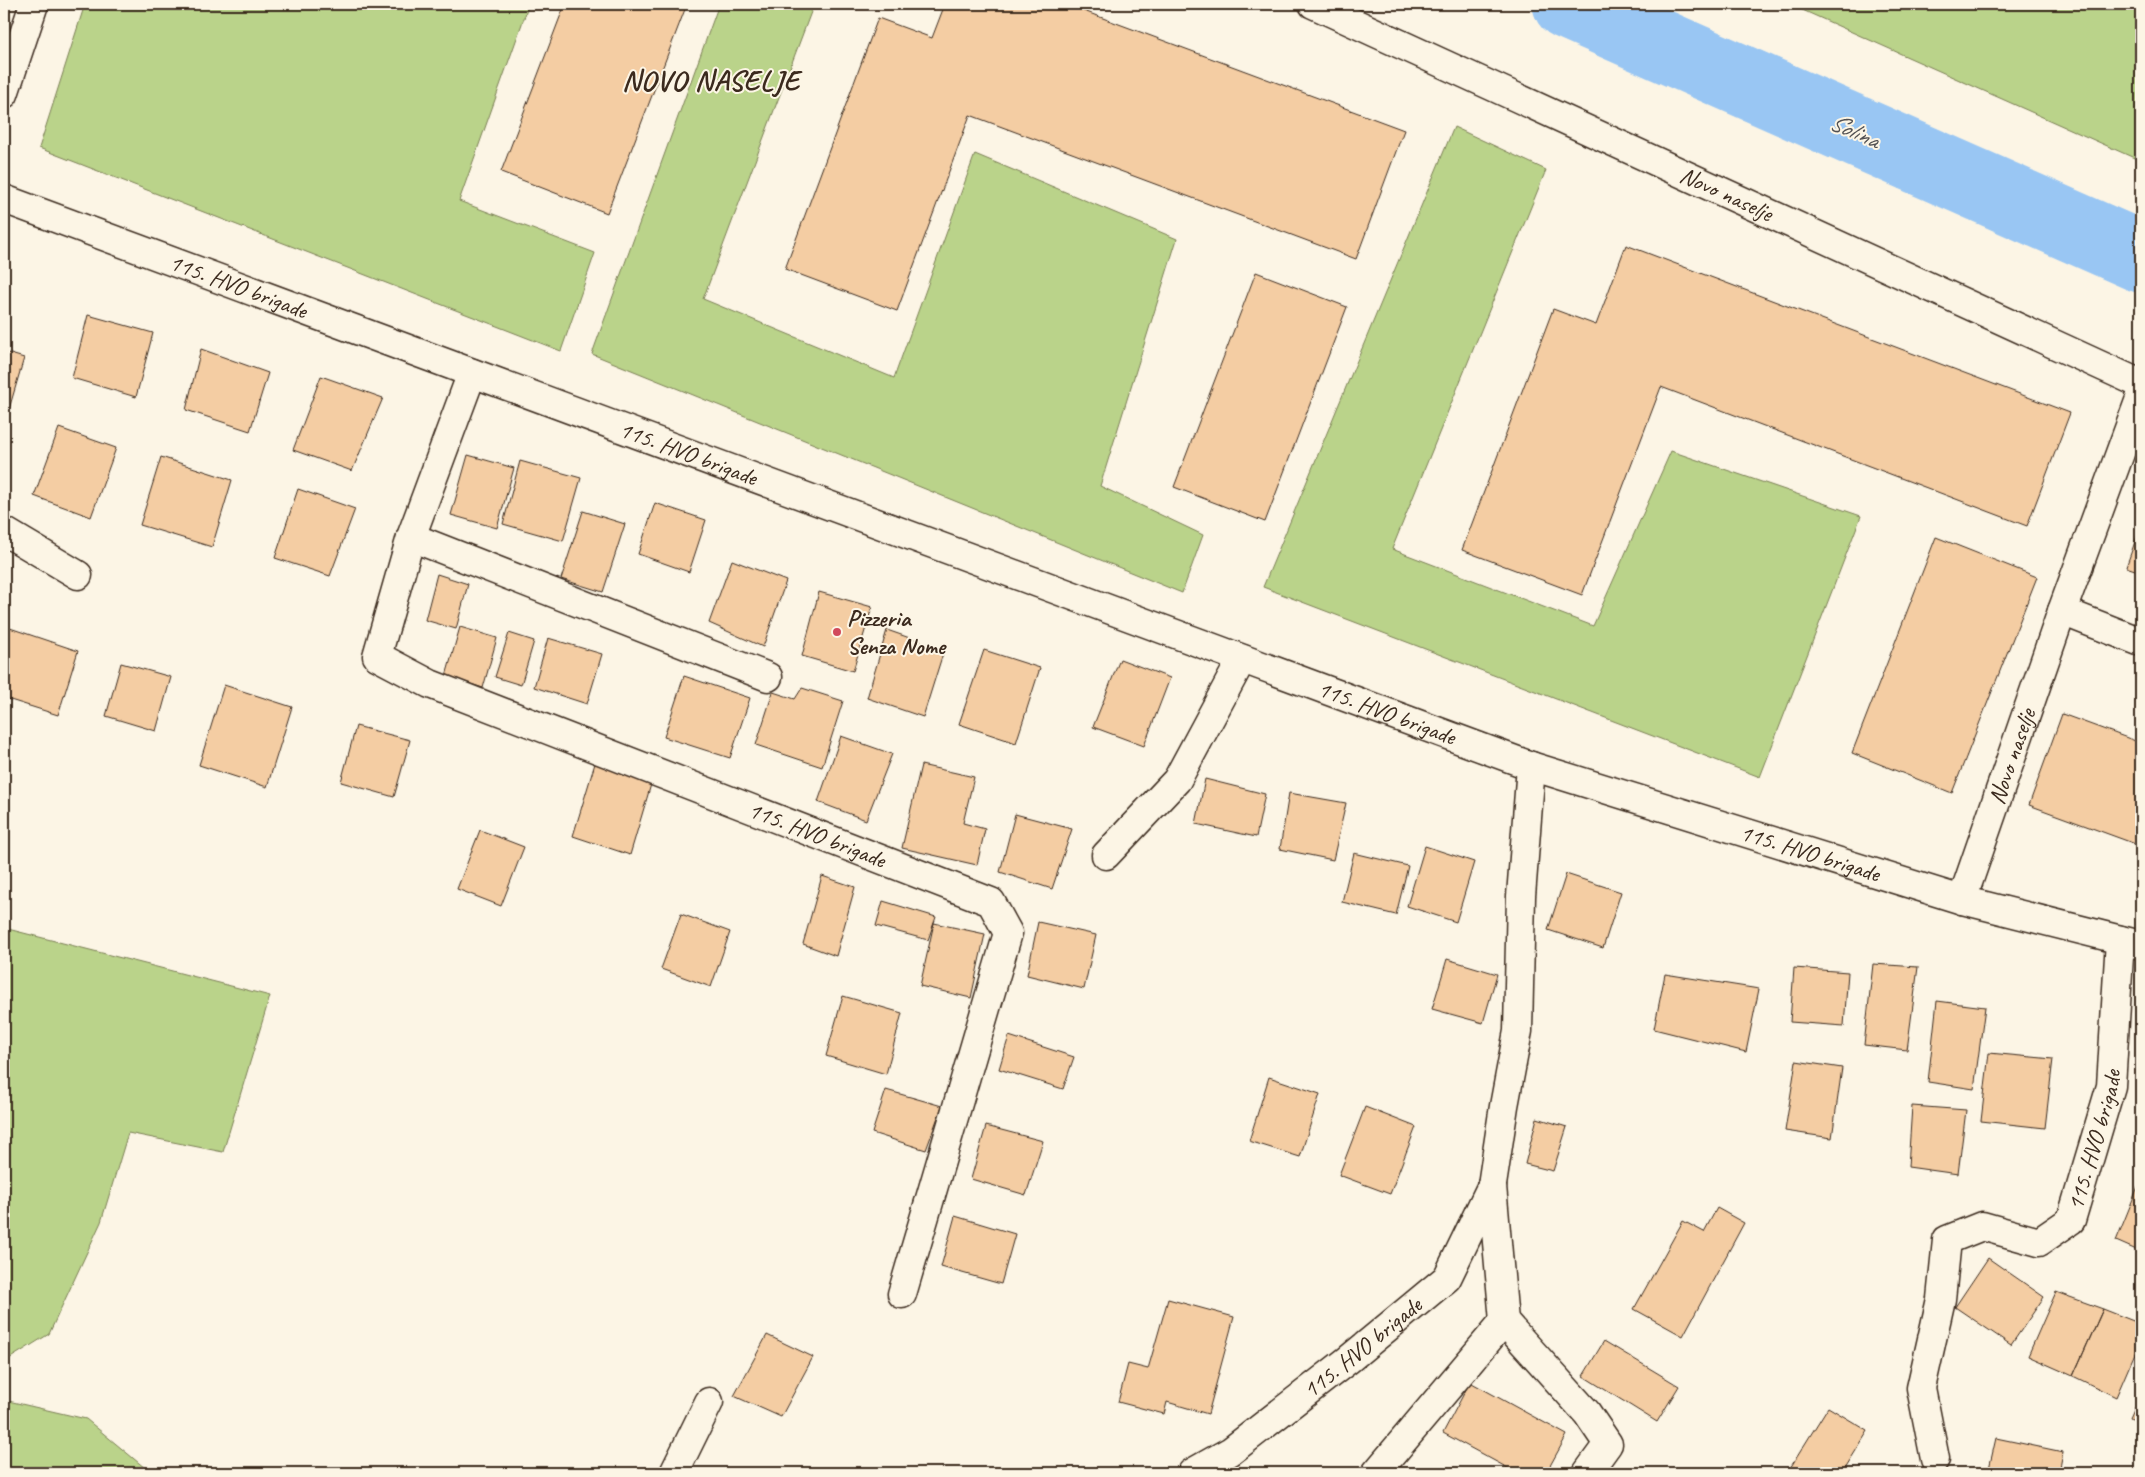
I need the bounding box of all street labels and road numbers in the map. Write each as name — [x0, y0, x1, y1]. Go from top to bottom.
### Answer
street label: Novo naselje — [1675, 160, 1780, 229]
street label: 115. HVO brigade — [165, 247, 313, 326]
street label: 115. HVO brigade — [615, 414, 763, 493]
street label: 115. HVO brigade — [1314, 673, 1462, 752]
street label: Novo naselje — [1981, 703, 2043, 808]
street label: 115. HVO brigade — [744, 794, 892, 875]
street label: 115. HVO brigade — [1736, 817, 1886, 889]
street label: 115. HVO brigade — [2060, 1067, 2127, 1214]
street label: 115. HVO brigade — [1297, 1289, 1430, 1405]

